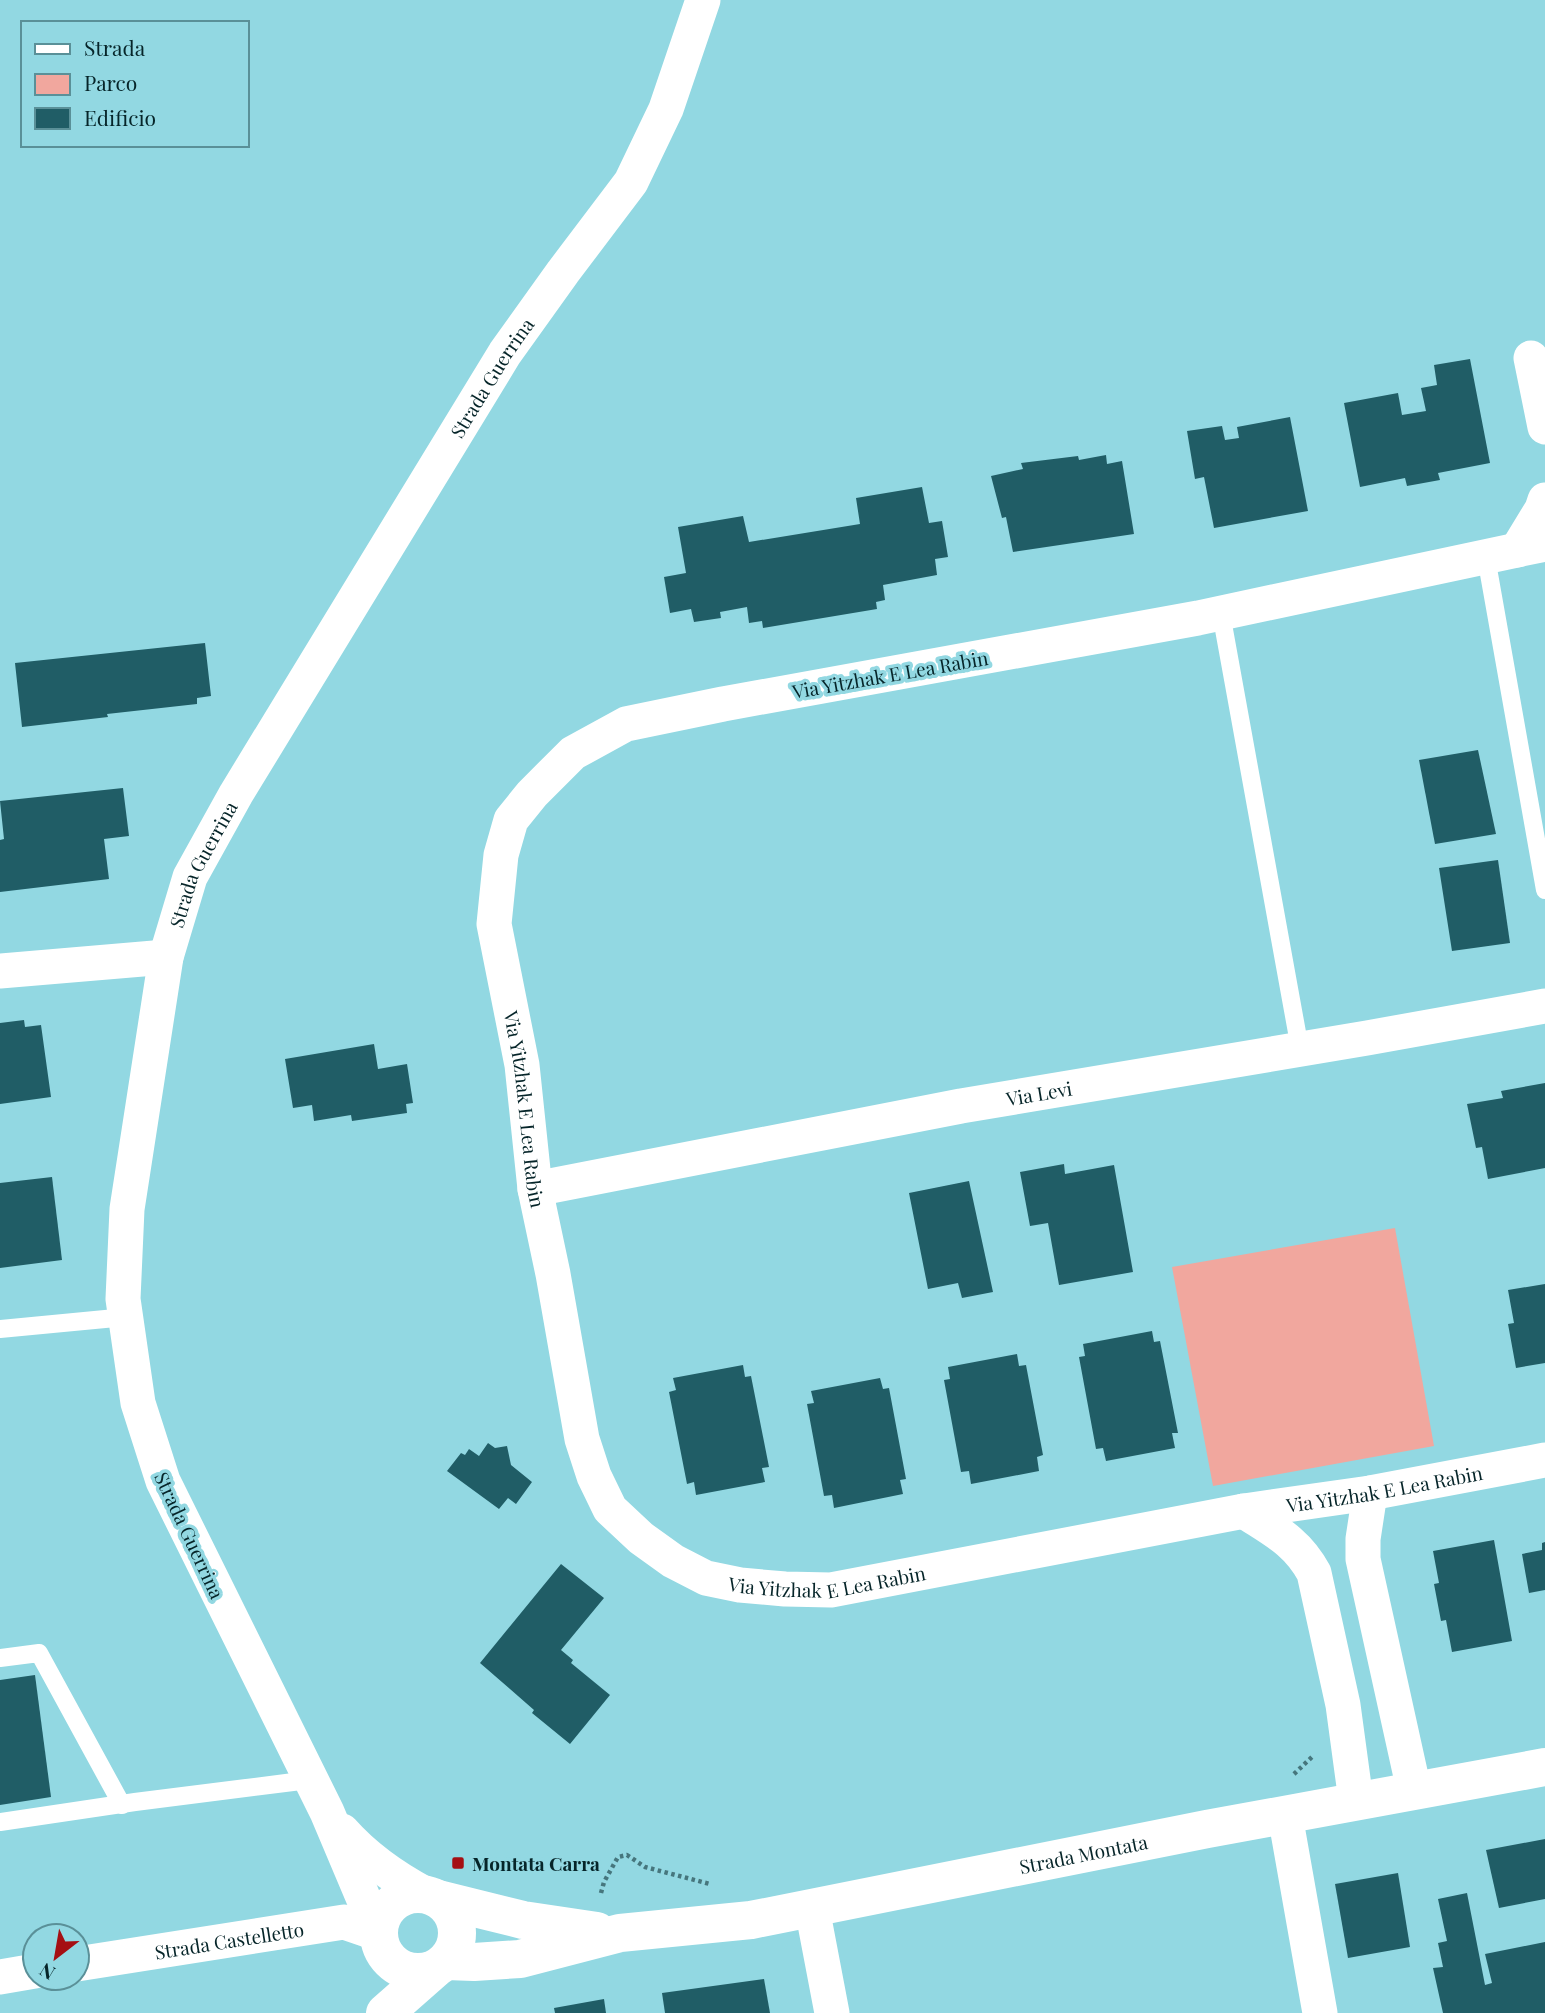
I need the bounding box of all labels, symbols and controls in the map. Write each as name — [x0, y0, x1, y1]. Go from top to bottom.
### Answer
legend — [21, 21, 248, 147]
text: Strada — [84, 33, 146, 61]
text: Parco — [84, 68, 137, 96]
text: Edificio — [84, 103, 156, 131]
street label: Strada Guerrina — [444, 312, 540, 442]
street label: Via Yitzhak E Lea Rabin — [789, 644, 991, 704]
street label: Strada Guerrina — [163, 796, 243, 931]
street label: Via Yitzhak E Lea Rabin — [498, 1007, 552, 1211]
street label: Via Levi — [1003, 1075, 1074, 1111]
street label: Via Yitzhak E Lea Rabin — [1284, 1459, 1485, 1518]
street label: Strada Guerrina — [149, 1467, 231, 1603]
street label: Via Yitzhak E Lea Rabin — [725, 1559, 928, 1604]
street label: Strada Montata — [1017, 1828, 1150, 1879]
place label: Montata Carra — [472, 1850, 600, 1876]
marker: Montata Carra — [450, 1855, 466, 1871]
street label: Strada Castelletto — [153, 1916, 306, 1965]
north arrow — [21, 1922, 91, 1992]
text: N — [34, 1958, 59, 1987]

